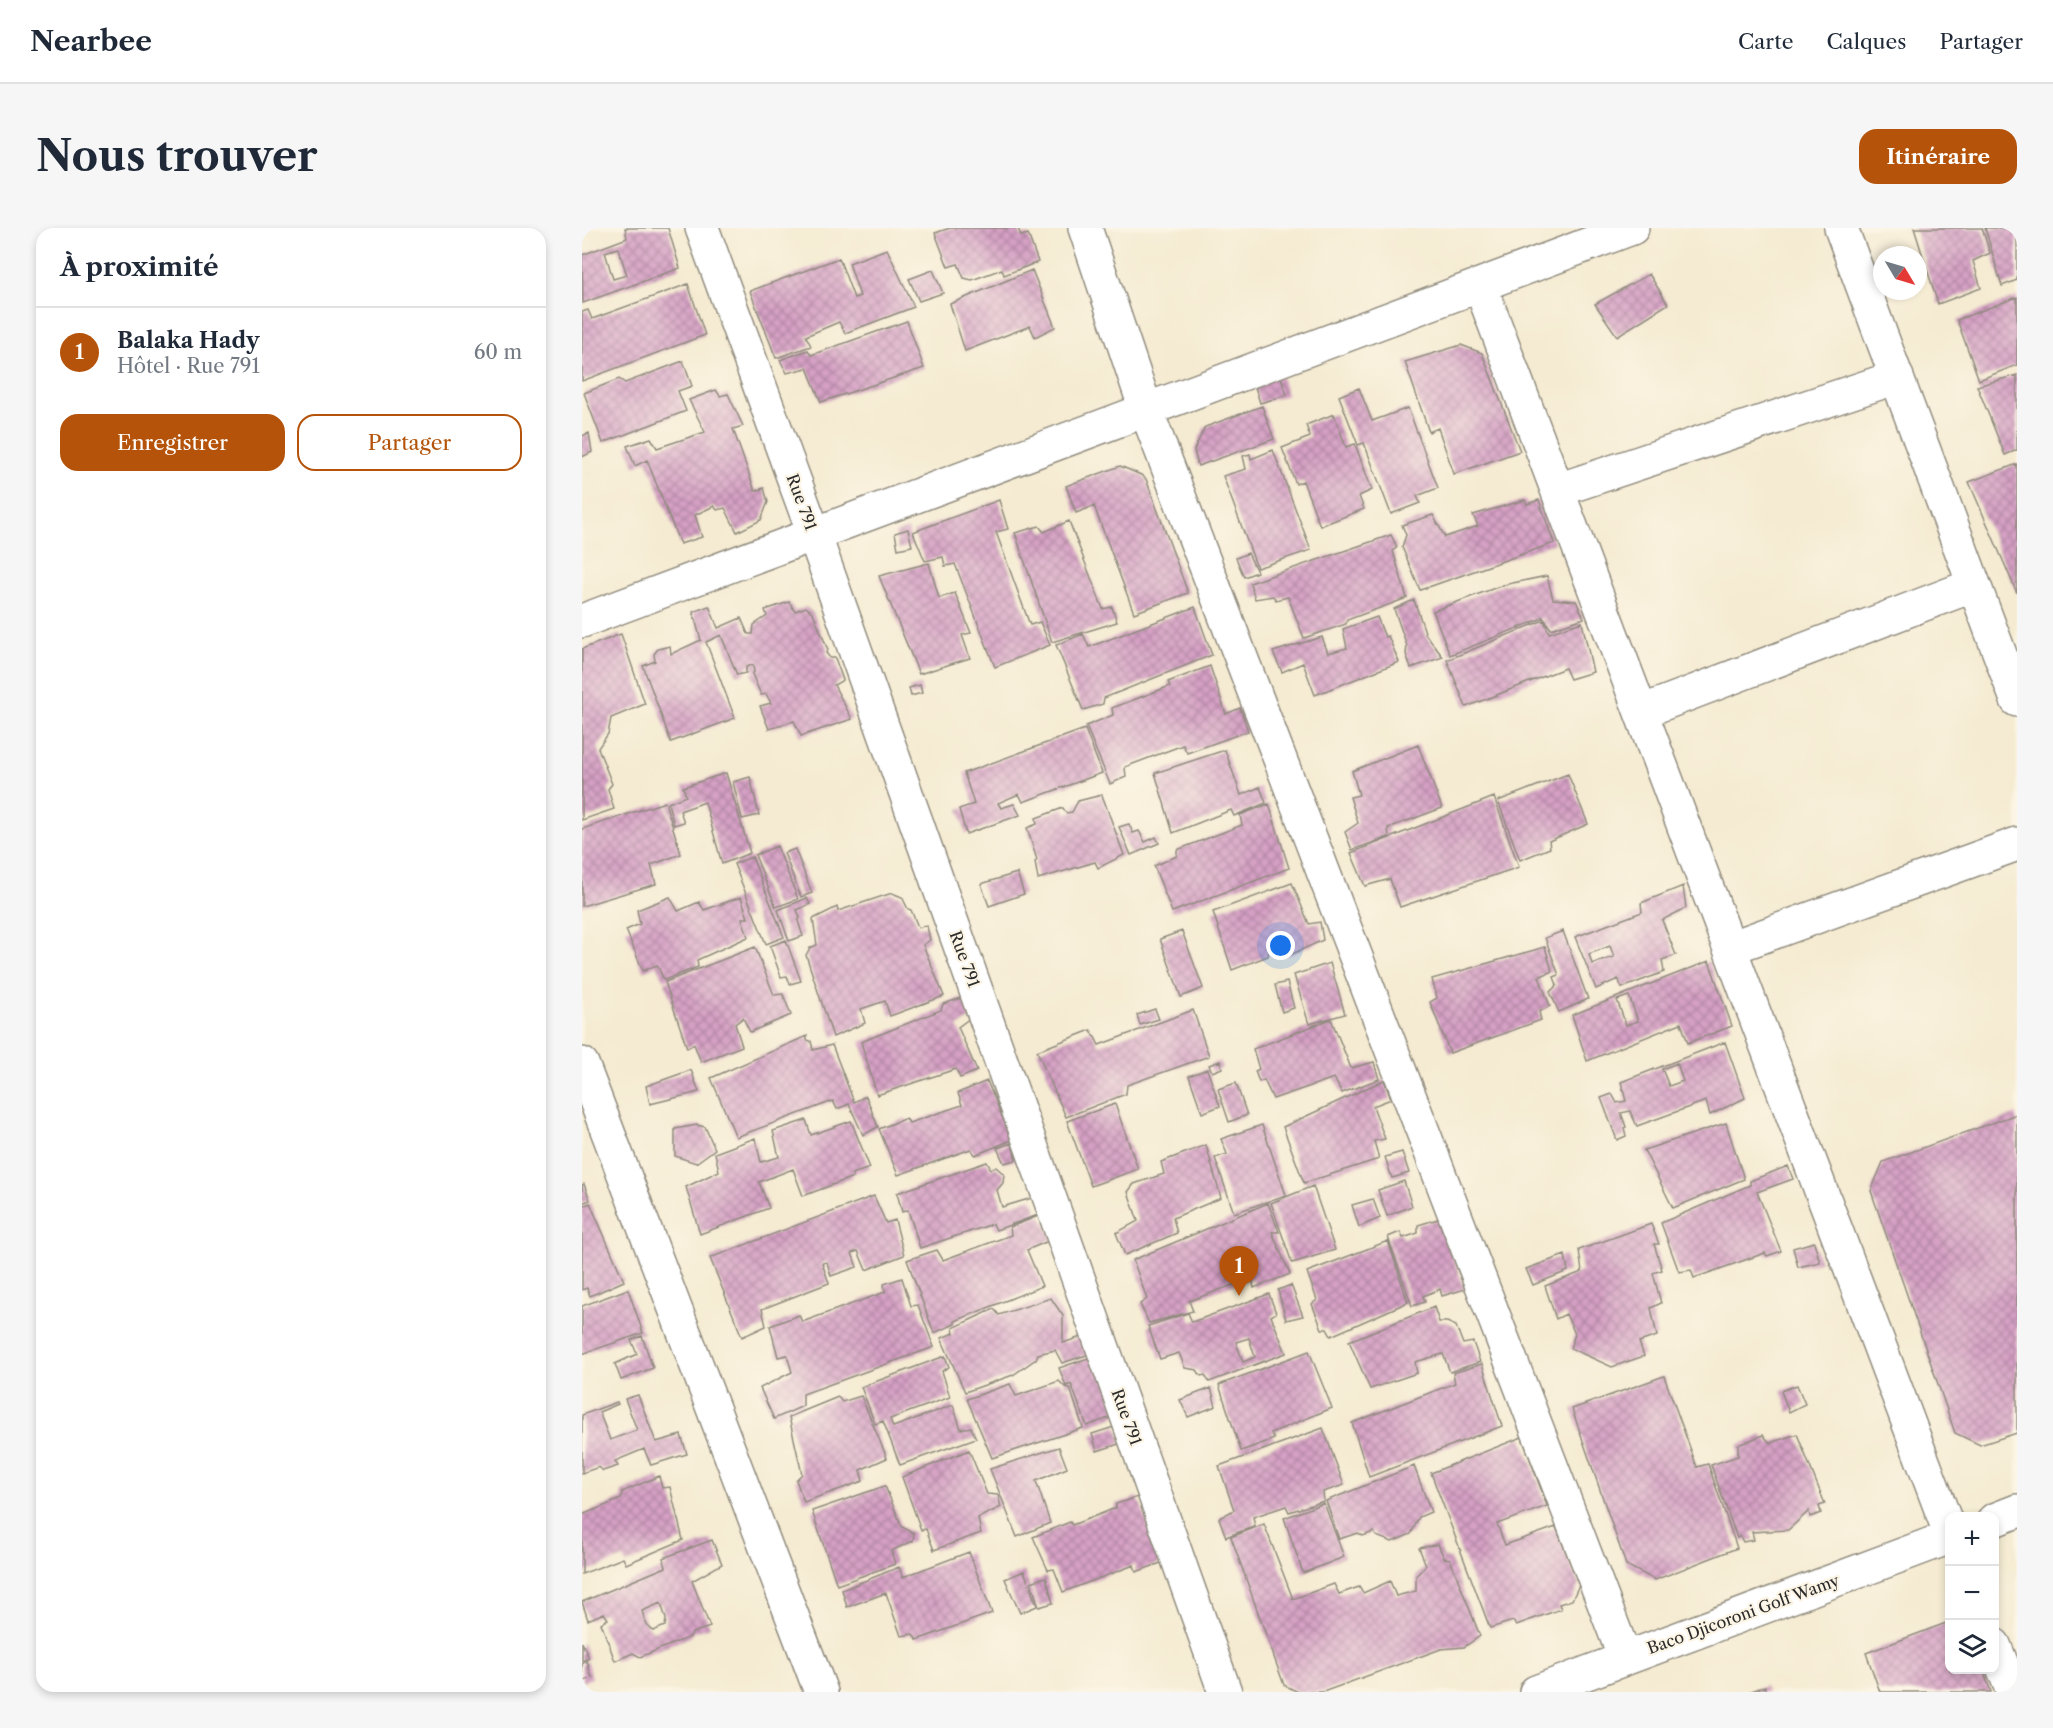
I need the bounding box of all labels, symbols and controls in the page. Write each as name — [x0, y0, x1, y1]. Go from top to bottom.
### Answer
text: Nearbee — [30, 24, 152, 58]
text: Carte — [1738, 29, 1793, 54]
text: Calques — [1826, 29, 1906, 54]
text: Partager — [1939, 29, 2023, 54]
button: Itinéraire — [1859, 129, 2017, 184]
text: Nous trouver — [36, 130, 318, 182]
north arrow — [1873, 246, 1927, 300]
text: À proximité — [60, 251, 219, 283]
text: Balaka Hady — [117, 327, 259, 354]
text: 1 — [75, 340, 84, 364]
text: 60 m — [474, 340, 522, 364]
text: Hôtel · Rue 791 — [117, 354, 260, 378]
button: Enregistrer — [60, 414, 285, 471]
button: Partager — [297, 414, 522, 471]
street label: Rue 791 — [783, 471, 822, 533]
street label: Rue 791 — [946, 928, 985, 990]
your location — [1266, 931, 1295, 960]
pin: 1 — [1220, 1246, 1258, 1296]
street label: Rue 791 — [1108, 1386, 1147, 1448]
map controls — [1945, 1512, 1999, 1674]
button: + — [1945, 1512, 1999, 1566]
button: − — [1945, 1566, 1999, 1620]
street label: Baco Djicoroni Golf Wamy — [1644, 1570, 1843, 1658]
button: layers — [1945, 1620, 1999, 1674]

